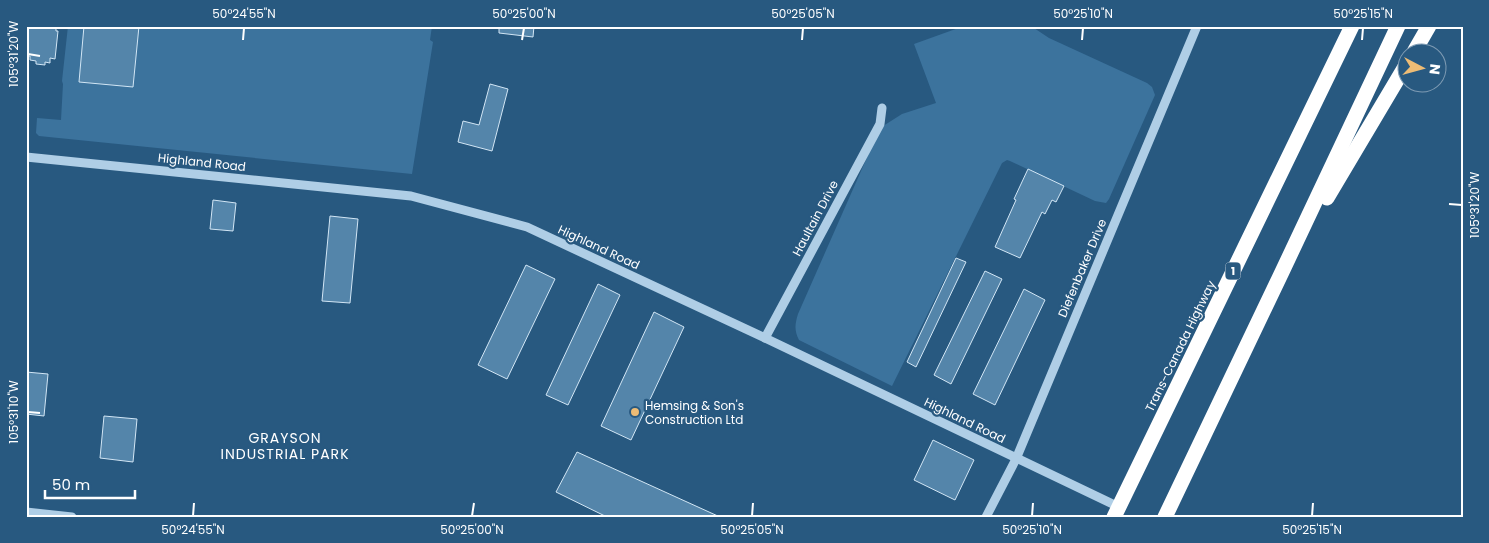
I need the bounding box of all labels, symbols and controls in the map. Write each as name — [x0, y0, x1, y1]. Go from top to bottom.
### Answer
text: 50°24'55"N — [212, 5, 276, 22]
text: 50°25'00"N — [492, 5, 556, 22]
text: 50°25'05"N — [771, 5, 835, 22]
text: 50°25'10"N — [1053, 5, 1113, 22]
text: 50°25'15"N — [1333, 5, 1393, 22]
text: 105°31'20"W — [5, 21, 22, 87]
north arrow — [1396, 42, 1446, 92]
text: N — [1424, 63, 1445, 76]
street label: Highland Road — [157, 149, 247, 175]
text: 105°31'20"W — [1466, 172, 1483, 238]
street label: Haultain Drive — [788, 177, 842, 259]
street label: Diefenbaker Drive — [1054, 216, 1110, 320]
street label: Highland Road — [555, 221, 643, 273]
road number: 1 — [1226, 262, 1240, 280]
street label: Trans-Canada Highway — [1141, 277, 1219, 414]
text: 105°31'10"W — [5, 380, 22, 444]
street label: Highland Road — [922, 393, 1008, 447]
place label: Hemsing & Son's Construction Ltd — [645, 397, 744, 428]
marker: Hemsing & Son's Construction Ltd — [629, 406, 641, 418]
district label: GRAYSON INDUSTRIAL PARK — [220, 428, 350, 464]
scale bar — [45, 468, 135, 500]
text: 50 m — [52, 474, 90, 495]
text: 50°24'55"N — [161, 521, 225, 538]
text: 50°25'00"N — [440, 521, 504, 538]
text: 50°25'05"N — [720, 521, 784, 538]
text: 50°25'10"N — [1002, 521, 1062, 538]
text: 50°25'15"N — [1282, 521, 1342, 538]

